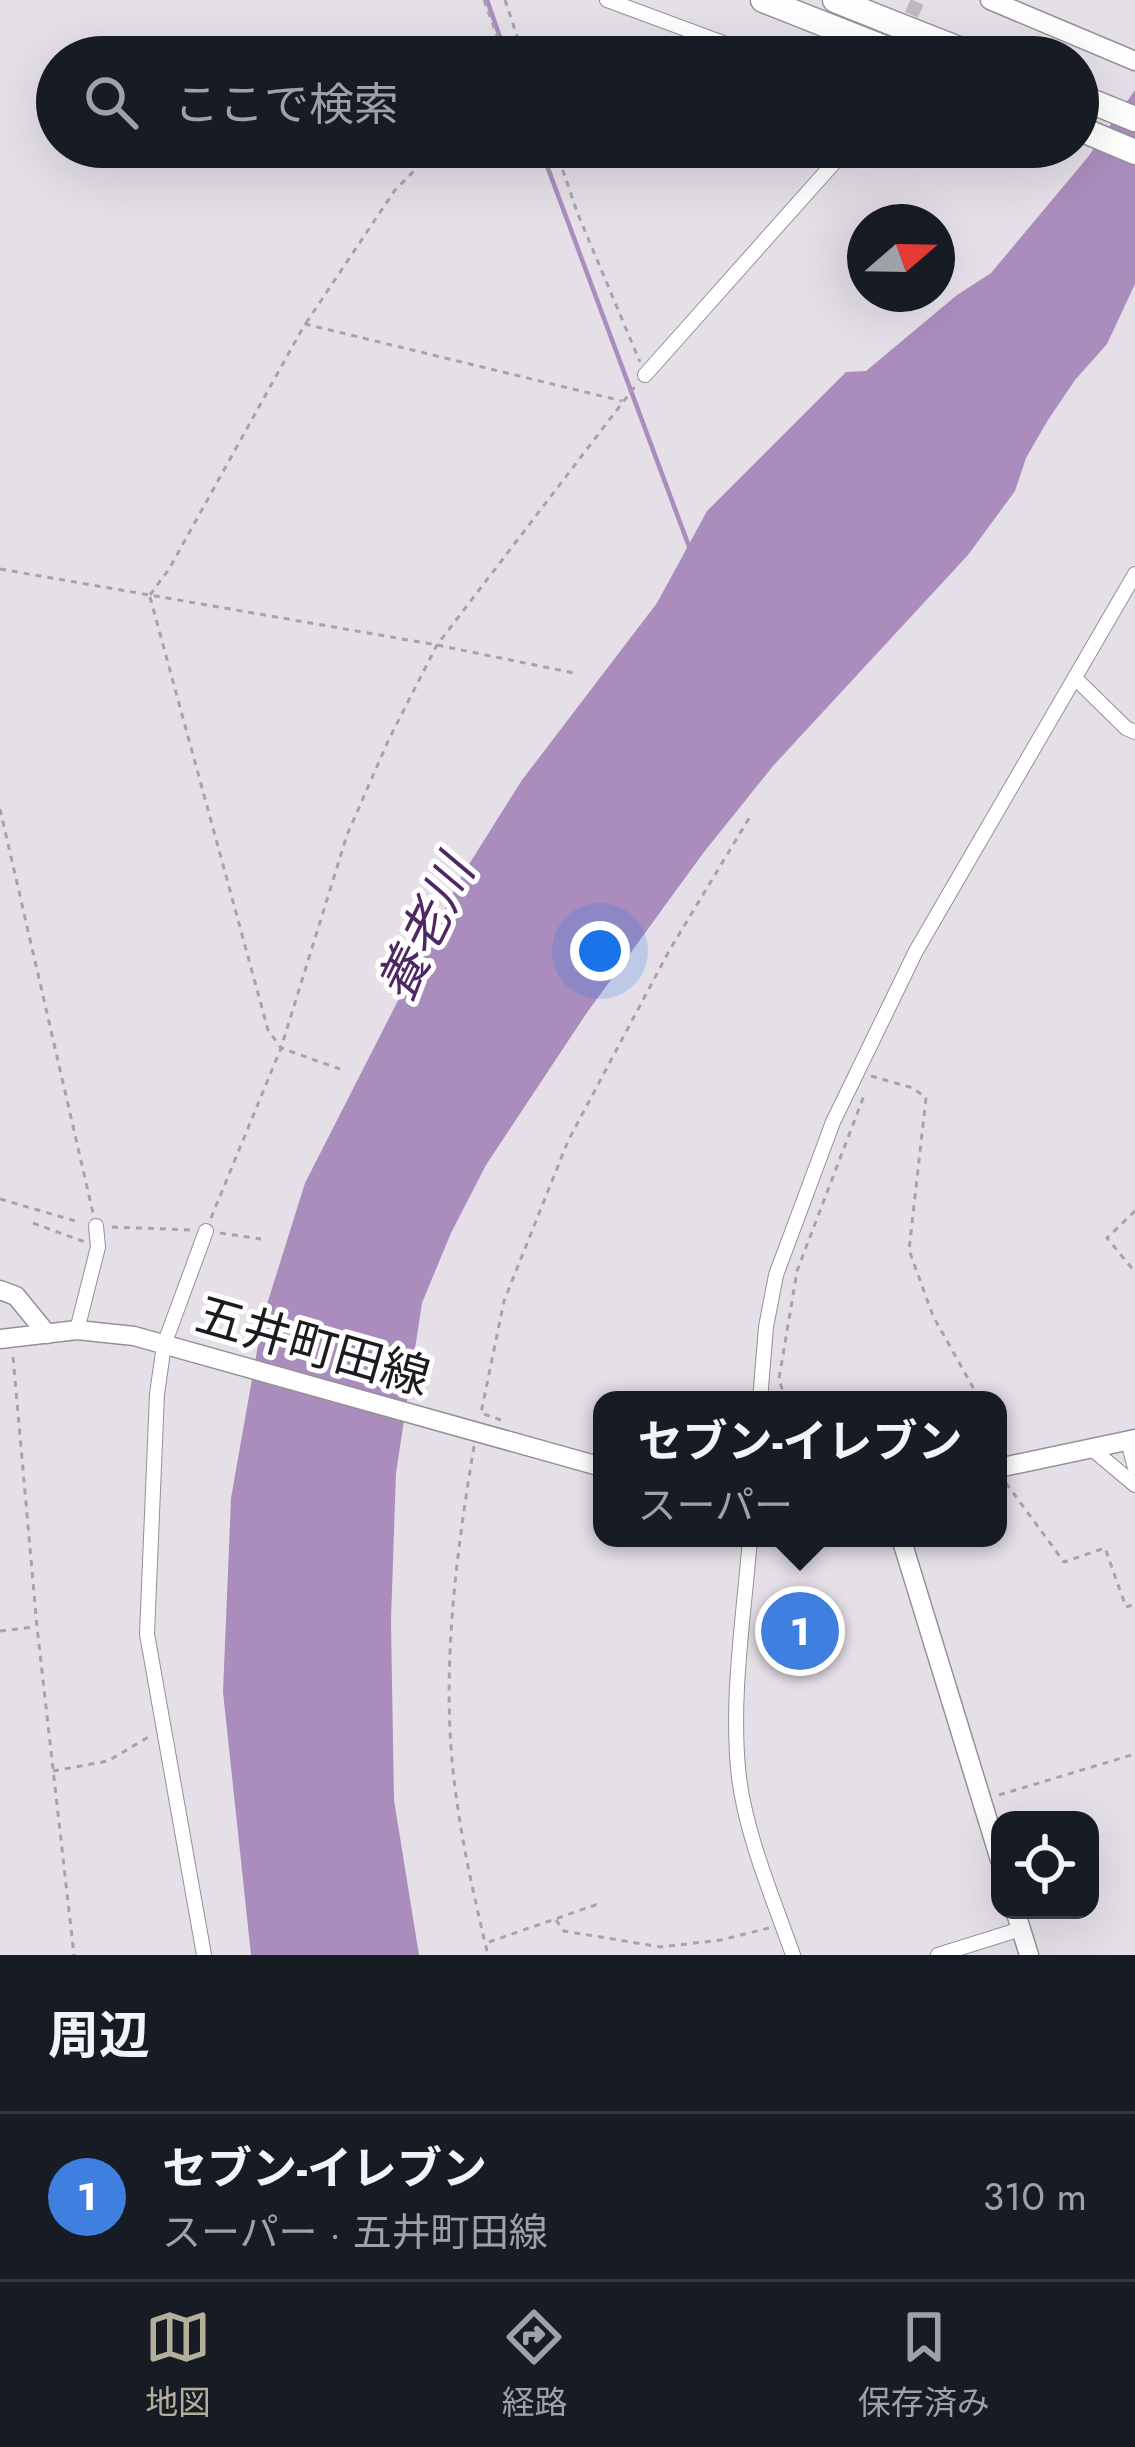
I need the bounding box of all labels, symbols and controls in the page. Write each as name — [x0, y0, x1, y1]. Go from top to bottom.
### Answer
search box — [36, 36, 1099, 168]
icon: search — [78, 69, 144, 135]
text: ここで検索 — [174, 72, 399, 137]
north arrow — [847, 204, 955, 312]
water label: 養老川 — [358, 840, 494, 1014]
your location — [570, 921, 630, 981]
street label: 五井町田線 — [188, 1280, 438, 1412]
popup — [593, 1391, 1007, 1547]
text: セブン-イレブン — [638, 1409, 963, 1474]
text: スーパー — [638, 1477, 793, 1534]
pin: 1 — [761, 1586, 839, 1676]
map controls — [991, 1811, 1099, 1919]
button: locate — [991, 1811, 1099, 1919]
text: 周辺 — [48, 1998, 150, 2072]
text: セブン-イレブン — [162, 2136, 487, 2201]
text: 1 — [77, 2168, 97, 2225]
text: 310 m — [983, 2168, 1087, 2225]
text: スーパー · 五井町田線 — [162, 2204, 548, 2261]
tab: 地図 — [145, 2304, 211, 2426]
tab: 経路 — [501, 2304, 567, 2426]
tab: 保存済み — [858, 2304, 990, 2426]

